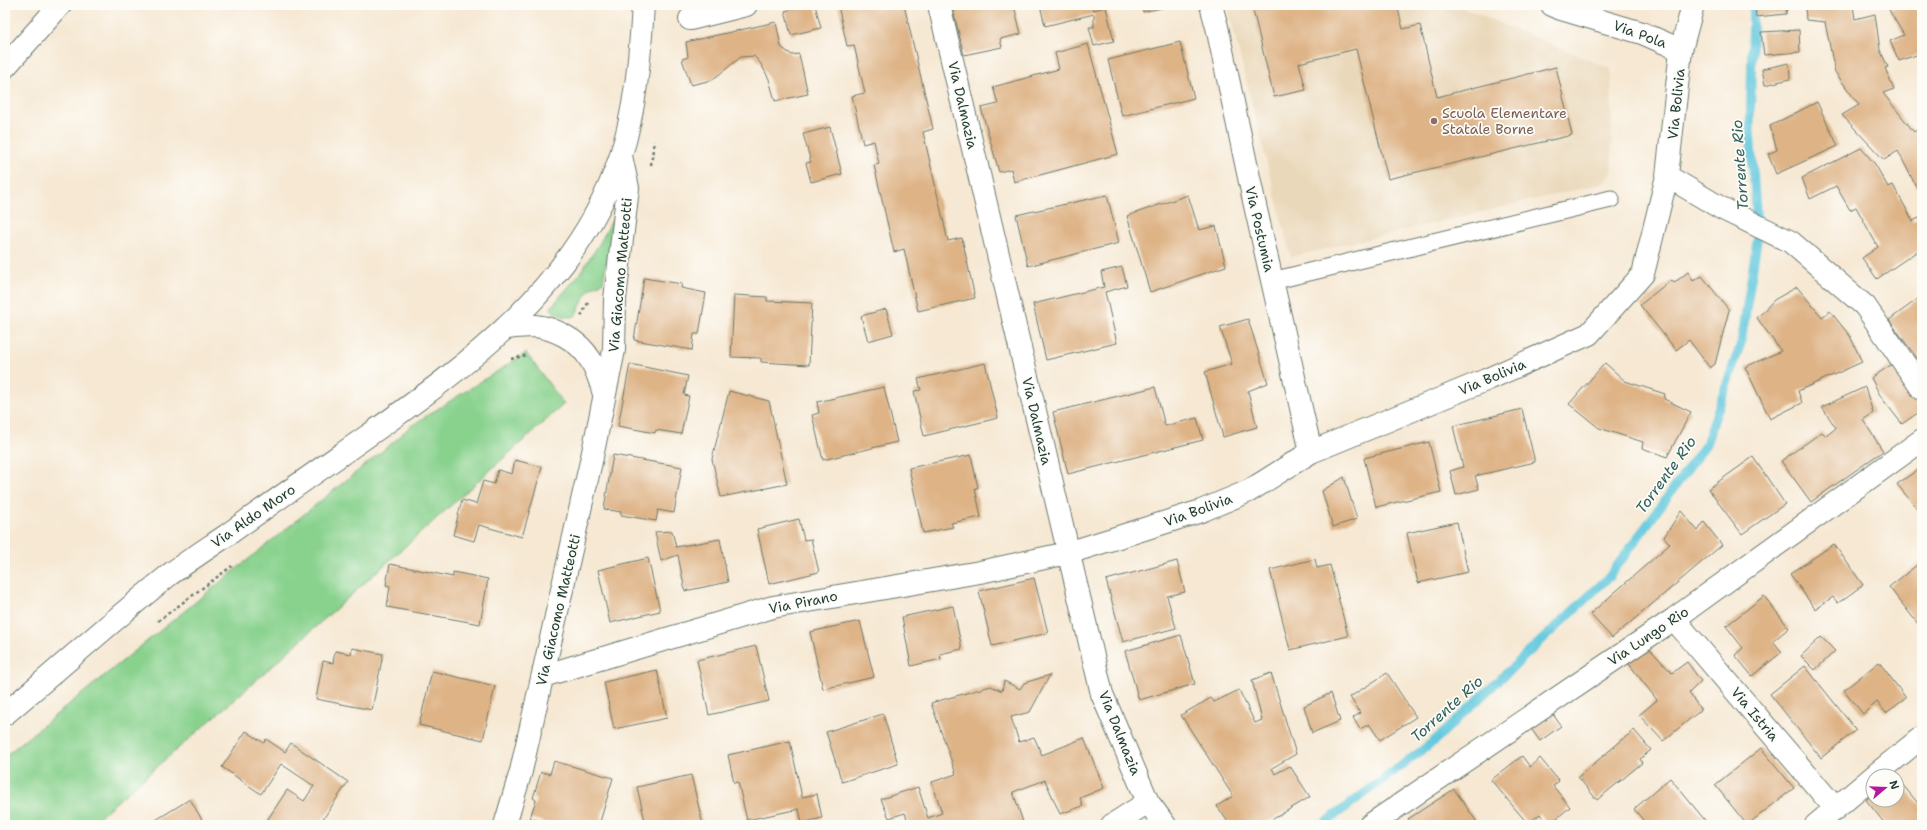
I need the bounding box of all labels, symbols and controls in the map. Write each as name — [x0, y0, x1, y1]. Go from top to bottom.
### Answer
street label: Via Pola — [1611, 16, 1670, 52]
street label: Via Dalmazia — [944, 59, 982, 151]
street label: Via Bolivia — [1663, 67, 1689, 140]
place label: Scuola Elementare Statale Borne — [1442, 104, 1567, 138]
marker: Scuola Elementare Statale Borne — [1429, 116, 1439, 126]
water label: Torrente Rio — [1727, 119, 1753, 211]
street label: Via Postumia — [1241, 184, 1279, 274]
street label: Via Giacomo Matteotti — [604, 197, 636, 353]
street label: Via Bolivia — [1456, 355, 1529, 399]
street label: Via Dalmazia — [1018, 375, 1056, 467]
water label: Torrente Rio — [1631, 432, 1701, 518]
street label: Via Aldo Moro — [207, 480, 299, 552]
street label: Via Bolivia — [1161, 489, 1235, 531]
street label: Via Giacomo Matteotti — [532, 532, 584, 688]
street label: Via Pirano — [767, 587, 839, 617]
street label: Via Lungo Rio — [1604, 602, 1692, 670]
water label: Torrente Rio — [1407, 671, 1487, 747]
street label: Via Istria — [1727, 683, 1783, 745]
street label: Via Dalmazia — [1095, 688, 1145, 778]
north arrow — [1865, 768, 1905, 808]
text: N — [1885, 778, 1903, 792]

